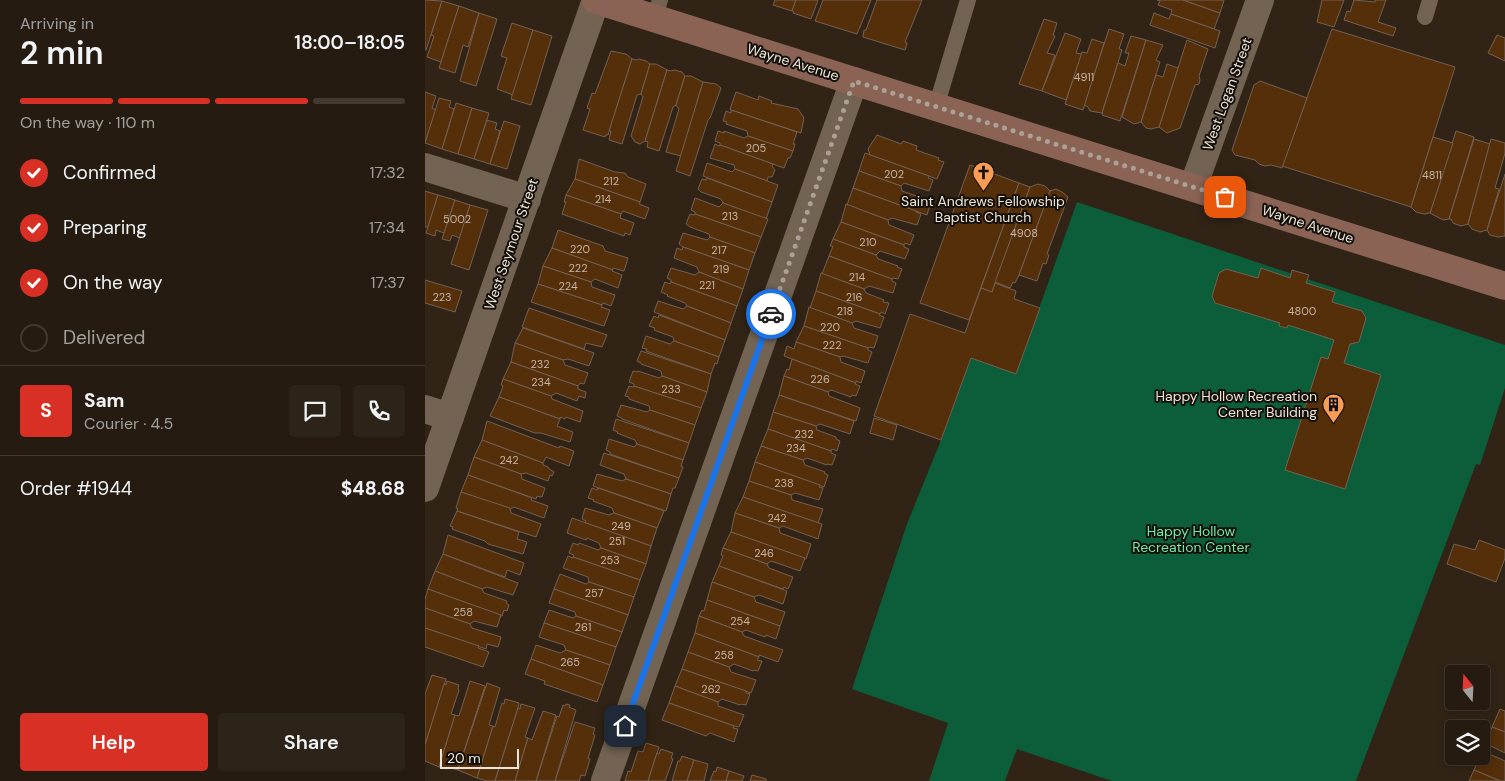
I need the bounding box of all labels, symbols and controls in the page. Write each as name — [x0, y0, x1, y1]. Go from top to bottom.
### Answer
text: Arriving in — [20, 13, 94, 34]
text: 18:00–18:05 — [294, 30, 405, 55]
text: 2 min — [20, 32, 104, 74]
street label: West Logan Street — [1198, 35, 1256, 153]
street label: Wayne Avenue — [745, 39, 841, 85]
house number: 4911 — [1074, 70, 1094, 84]
text: On the way · 110 m — [20, 112, 155, 133]
house number: 205 — [746, 141, 767, 155]
icon: check — [20, 159, 48, 187]
text: Confirmed — [63, 160, 156, 185]
church icon: Saint Andrews Fellowship Baptist Church — [971, 161, 995, 192]
text: 17:32 — [370, 162, 405, 183]
house number: 202 — [884, 167, 904, 181]
house number: 4811 — [1422, 168, 1442, 182]
house number: 212 — [603, 174, 619, 188]
street label: West Seymour Street — [480, 176, 542, 312]
pin — [1204, 176, 1246, 218]
icon: bag — [1211, 183, 1239, 211]
house number: 214 — [595, 192, 612, 206]
place label: Saint Andrews Fellowship Baptist Church — [901, 192, 1065, 226]
street label: Wayne Avenue — [1260, 201, 1356, 247]
house number: 213 — [722, 209, 738, 223]
house number: 5002 — [443, 212, 471, 226]
icon: check — [20, 214, 48, 242]
text: Preparing — [63, 215, 147, 240]
text: 17:34 — [369, 217, 405, 238]
house number: 4908 — [1010, 226, 1038, 240]
house number: 210 — [859, 235, 877, 249]
house number: 220 — [570, 242, 590, 256]
house number: 217 — [711, 243, 727, 257]
house number: 222 — [568, 261, 588, 275]
house number: 219 — [713, 262, 729, 276]
icon: check — [20, 269, 48, 297]
text: On the way — [63, 270, 163, 295]
house number: 214 — [849, 270, 866, 284]
text: 17:37 — [371, 272, 405, 293]
house number: 221 — [699, 278, 715, 292]
house number: 224 — [558, 279, 578, 293]
courier — [746, 289, 796, 339]
house number: 223 — [432, 290, 452, 304]
house number: 216 — [846, 290, 862, 304]
icon: car — [757, 300, 785, 328]
house number: 218 — [837, 304, 853, 318]
house number: 4800 — [1288, 304, 1316, 318]
house number: 220 — [820, 320, 840, 334]
text: Delivered — [63, 325, 145, 350]
house number: 222 — [822, 338, 842, 352]
house number: 232 — [530, 357, 550, 371]
house number: 226 — [810, 372, 830, 386]
house number: 234 — [531, 375, 551, 389]
house number: 233 — [661, 382, 681, 396]
button: chat — [289, 385, 341, 437]
button: phone — [353, 385, 405, 437]
place label: Happy Hollow Recreation Center Building — [1156, 387, 1317, 421]
text: Sam — [84, 388, 125, 413]
building icon: Happy Hollow Recreation Center Building — [1321, 392, 1345, 423]
text: S — [40, 398, 52, 423]
text: Courier · 4.5 — [84, 413, 173, 434]
house number: 232 — [794, 427, 814, 441]
house number: 234 — [786, 441, 806, 455]
house number: 242 — [499, 453, 519, 467]
text: Order #1944 — [20, 476, 132, 501]
text: $48.68 — [341, 476, 405, 501]
house number: 238 — [774, 476, 794, 490]
house number: 242 — [767, 511, 787, 525]
house number: 249 — [611, 519, 631, 533]
park label: Happy Hollow Recreation Center — [1132, 522, 1250, 556]
house number: 251 — [609, 534, 625, 548]
house number: 246 — [754, 546, 774, 560]
house number: 253 — [600, 553, 620, 567]
house number: 257 — [585, 586, 603, 600]
house number: 258 — [453, 605, 473, 619]
house number: 254 — [730, 614, 750, 628]
house number: 261 — [575, 620, 591, 634]
house number: 258 — [714, 648, 734, 662]
house number: 265 — [560, 655, 580, 669]
north arrow — [1445, 665, 1490, 710]
map controls — [1445, 665, 1490, 765]
house number: 262 — [701, 682, 721, 696]
pin — [604, 705, 646, 747]
icon: home — [611, 712, 639, 740]
button: Help — [20, 713, 208, 771]
button: Share — [218, 713, 405, 771]
button: layers — [1445, 720, 1490, 765]
scale bar — [440, 746, 519, 769]
text: 20 m — [447, 749, 481, 767]

